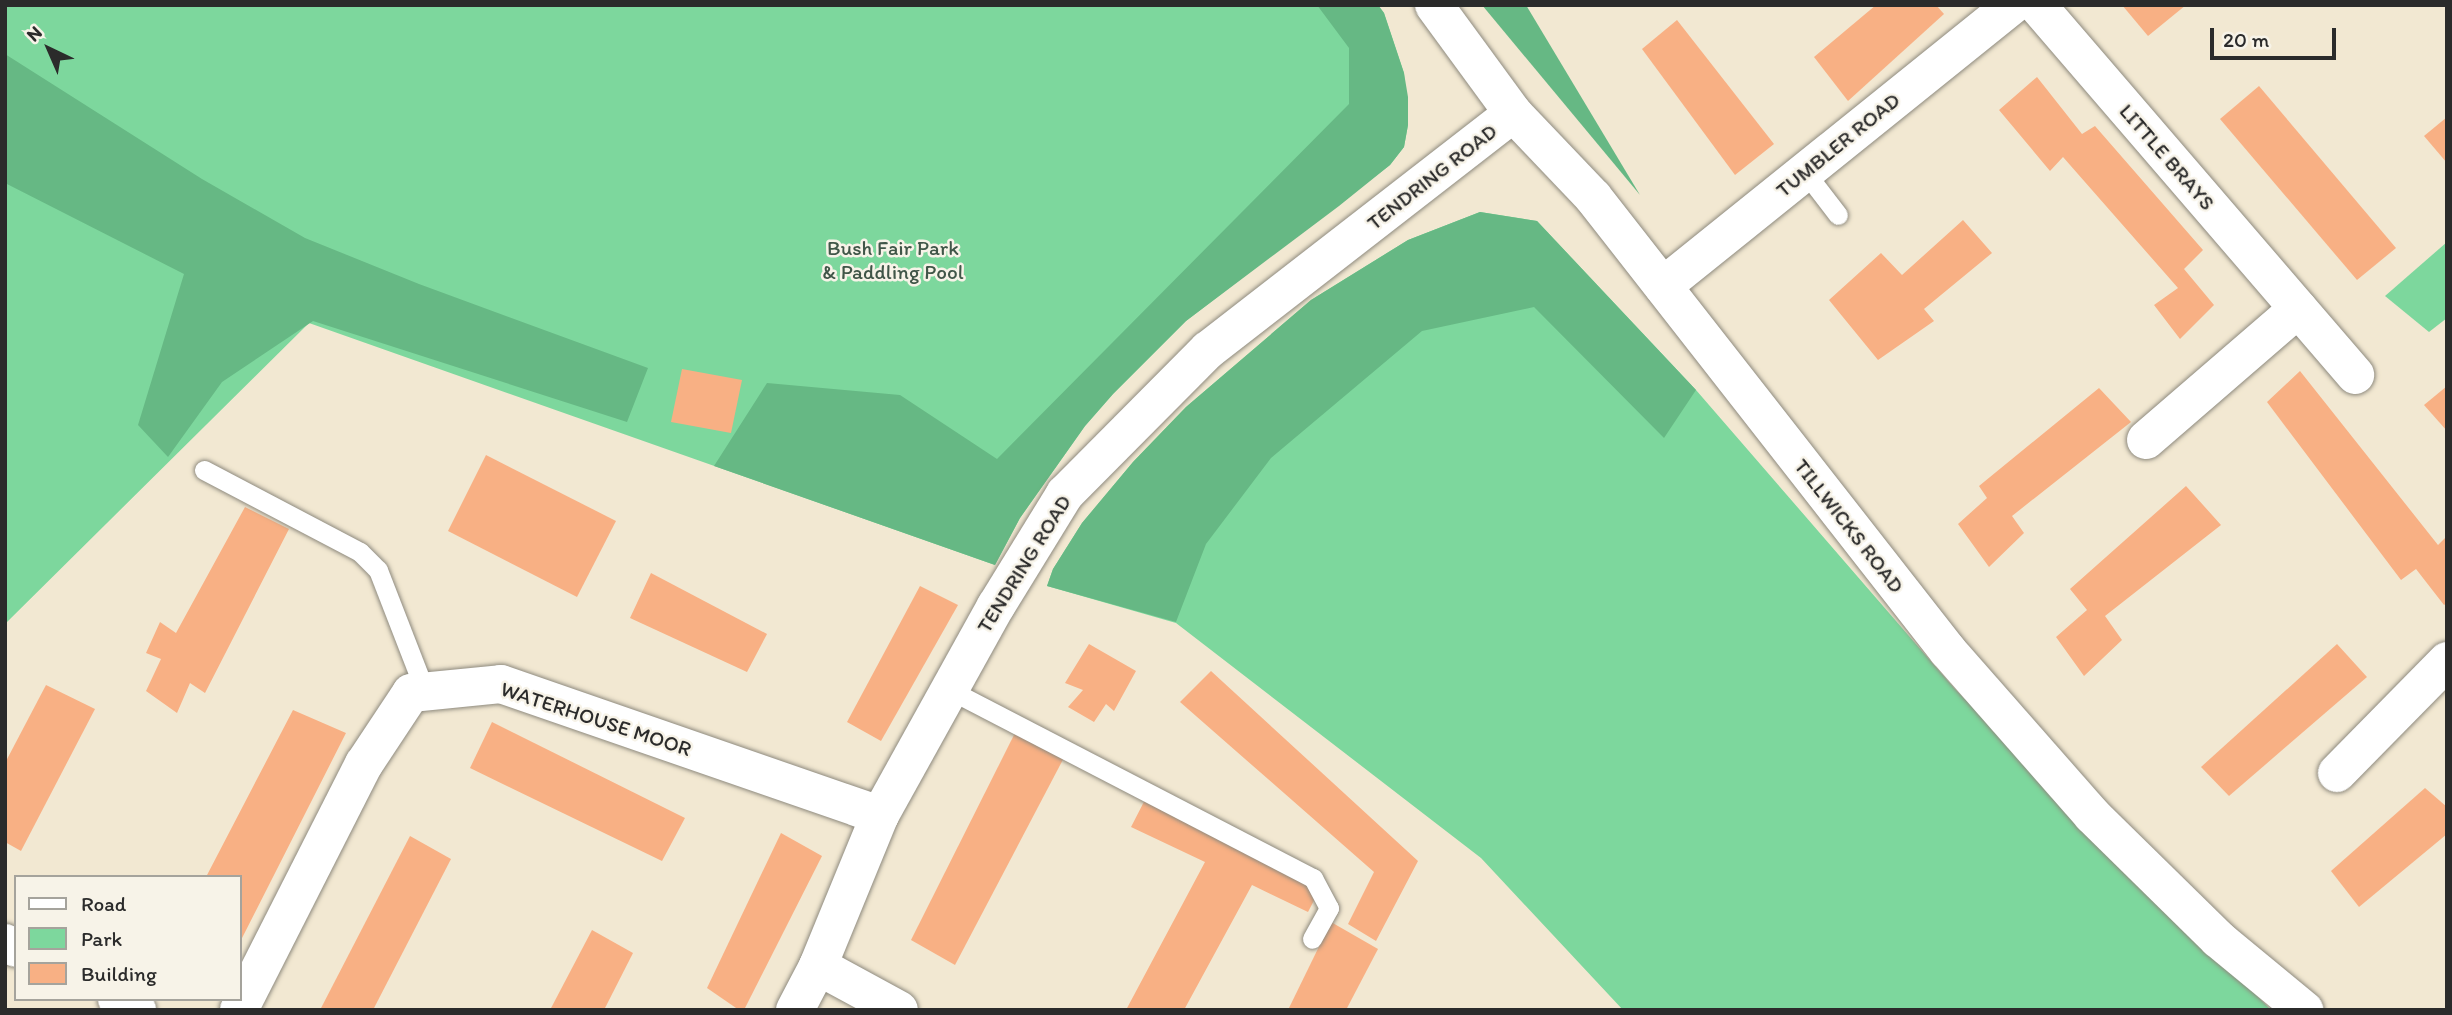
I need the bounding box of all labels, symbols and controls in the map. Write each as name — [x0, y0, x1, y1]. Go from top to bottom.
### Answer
north arrow — [14, 14, 84, 84]
scale bar — [2214, 14, 2340, 58]
text: N — [21, 21, 47, 46]
text: 20 m — [2223, 27, 2269, 52]
street label: TUMBLER ROAD — [1771, 88, 1905, 202]
street label: LITTLE BRAYS — [2114, 99, 2220, 215]
street label: TENDRING ROAD — [1362, 119, 1502, 235]
park label: Bush Fair Park & Paddling Pool — [823, 235, 963, 285]
street label: TILLWICKS ROAD — [1789, 454, 1909, 598]
street label: TENDRING ROAD — [972, 490, 1076, 638]
street label: WATERHOUSE MOOR — [497, 676, 695, 762]
legend — [14, 875, 242, 1001]
text: Road — [81, 891, 126, 916]
text: Park — [81, 926, 122, 951]
text: Building — [81, 961, 157, 986]

